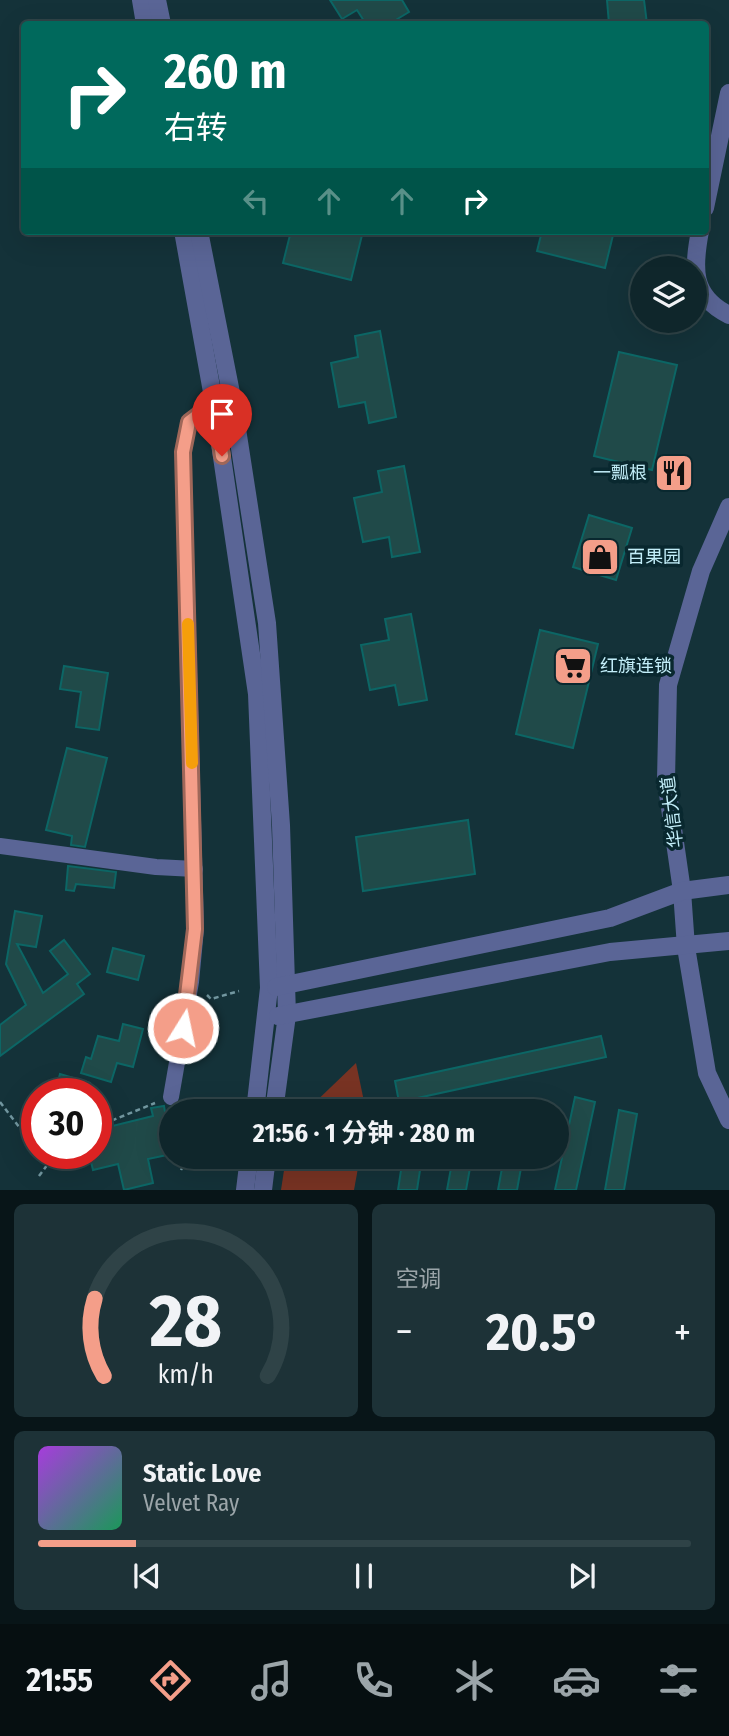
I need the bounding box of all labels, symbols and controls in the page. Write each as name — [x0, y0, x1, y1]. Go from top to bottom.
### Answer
text: 260 m — [164, 42, 287, 101]
icon: right — [49, 49, 140, 140]
text: 右转 — [164, 109, 228, 147]
icon: left — [237, 182, 275, 220]
icon: ahead — [310, 182, 348, 220]
icon: ahead — [383, 182, 421, 220]
icon: right — [456, 182, 494, 220]
map controls — [630, 256, 707, 333]
button: layers — [630, 256, 707, 333]
pin — [192, 384, 252, 456]
icon: arrive — [203, 395, 241, 433]
restaurant icon: 一瓢根 — [653, 452, 695, 494]
place label: 一瓢根 — [593, 462, 647, 484]
shop icon: 百果园 — [579, 536, 621, 578]
place label: 百果园 — [627, 546, 681, 568]
supermarket icon: 红旗连锁 — [552, 645, 594, 687]
place label: 红旗连锁 — [600, 655, 672, 677]
street label: 华信大道 — [657, 775, 687, 849]
position arrow — [146, 991, 220, 1065]
speed limit sign: 30 — [21, 1078, 112, 1169]
text: 21:56 · 1 分钟 · 280 m — [253, 1118, 475, 1149]
text: 空调 — [396, 1265, 442, 1293]
text: 28 — [149, 1279, 222, 1366]
text: 20.5° — [486, 1301, 600, 1364]
text: − — [396, 1309, 413, 1355]
text: + — [674, 1309, 691, 1355]
text: km/h — [158, 1360, 214, 1390]
text: Static Love — [143, 1458, 261, 1489]
text: Velvet Ray — [143, 1489, 239, 1517]
icon: previous — [128, 1557, 166, 1595]
icon: pause — [345, 1557, 383, 1595]
icon: next — [563, 1557, 601, 1595]
icon: directions — [146, 1656, 195, 1705]
icon: music — [247, 1656, 296, 1705]
icon: phone — [349, 1656, 398, 1705]
icon: climate — [450, 1656, 499, 1705]
icon: car — [552, 1656, 601, 1705]
icon: filters — [654, 1656, 703, 1705]
text: 21:55 — [26, 1661, 93, 1699]

